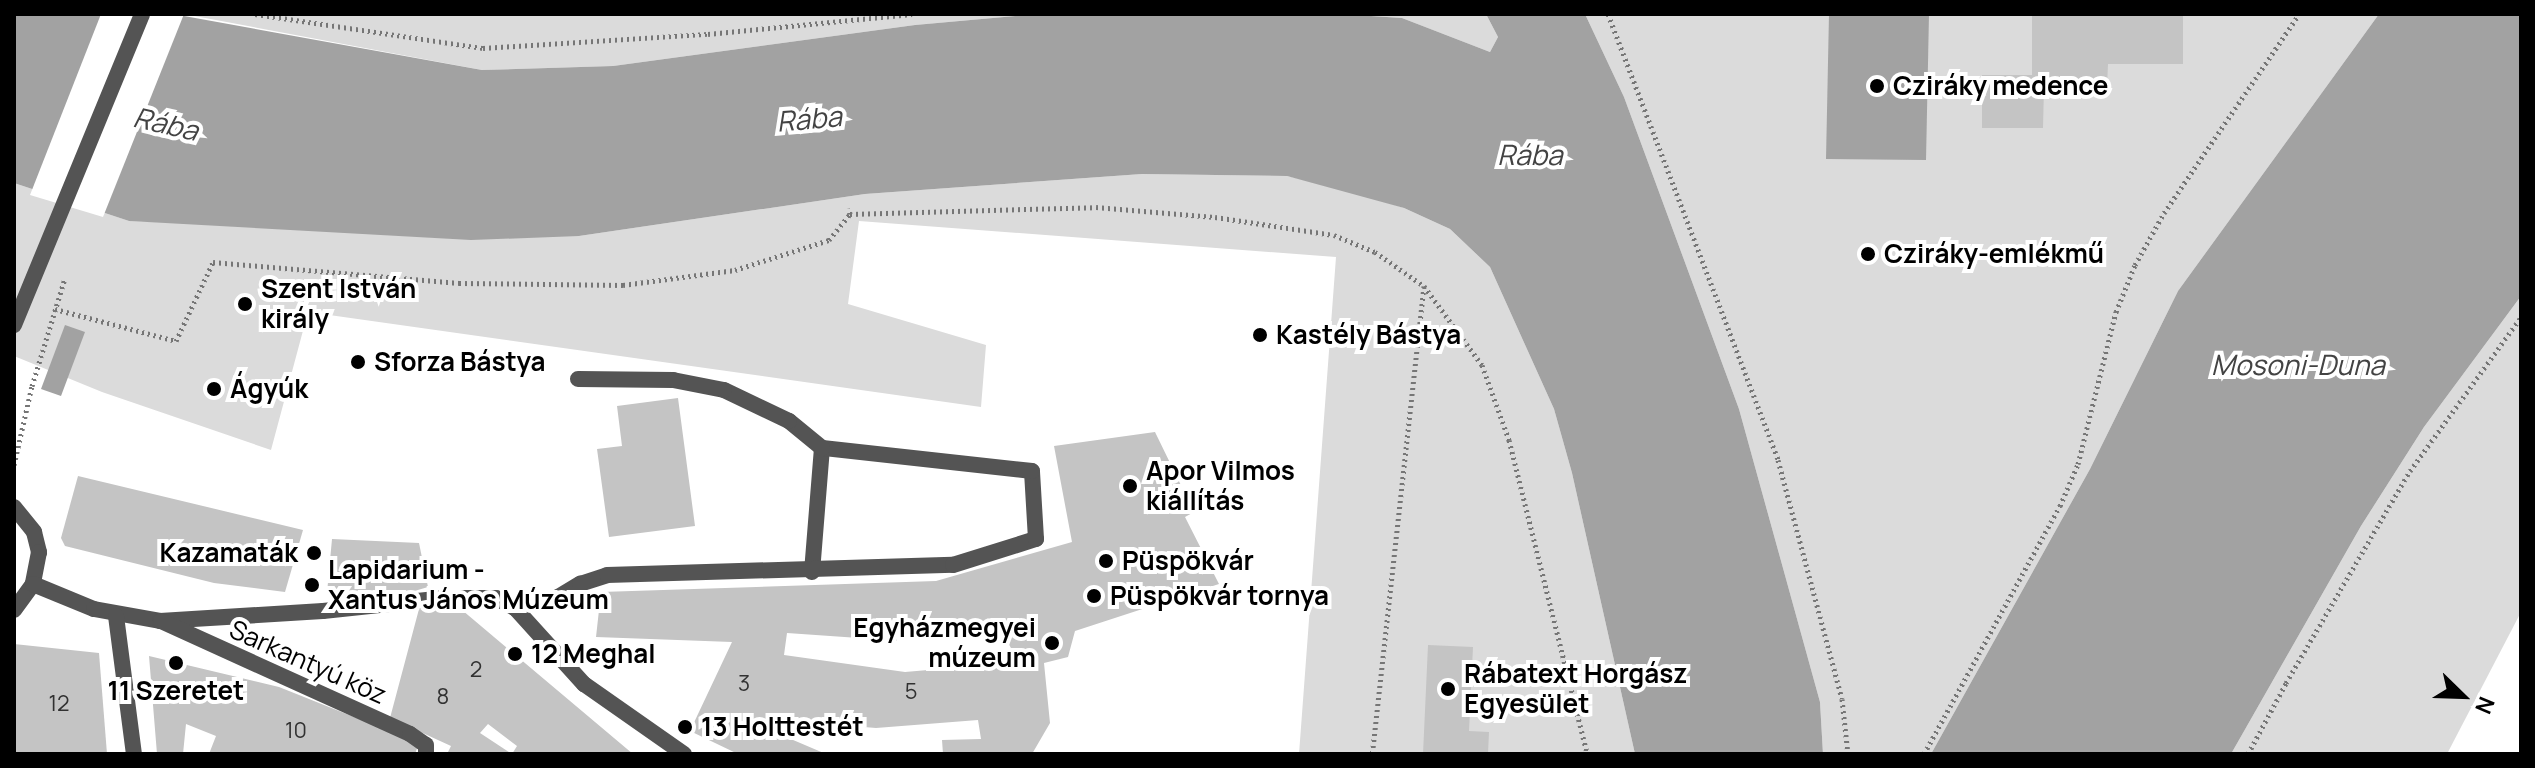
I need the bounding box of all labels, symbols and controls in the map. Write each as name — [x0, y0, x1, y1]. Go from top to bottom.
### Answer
place label: Cziráky medence — [1893, 70, 2109, 102]
marker: Cziráky medence — [1868, 77, 1886, 95]
water label: Rába — [775, 98, 843, 138]
water label: Rába — [130, 99, 202, 147]
water label: Rába — [1497, 137, 1563, 171]
place label: Cziráky-emlékmű — [1884, 238, 2104, 270]
marker: Cziráky-emlékmű — [1859, 245, 1877, 263]
place label: Szent István király — [261, 273, 416, 334]
marker: Szent István király — [236, 295, 254, 313]
place label: Kastély Bástya — [1276, 319, 1461, 351]
marker: Kastély Bástya — [1251, 326, 1269, 344]
place label: Sforza Bástya — [374, 346, 545, 378]
water label: Mosoni-Duna — [2211, 347, 2385, 381]
marker: Sforza Bástya — [349, 353, 367, 371]
place label: Ágyúk — [230, 373, 308, 405]
marker: Ágyúk — [205, 380, 223, 398]
place label: Apor Vilmos kiállítás — [1146, 455, 1295, 516]
marker: Apor Vilmos kiállítás — [1121, 477, 1139, 495]
place label: Kazamaták — [160, 537, 298, 569]
marker: Kazamaták — [305, 544, 323, 562]
place label: Püspökvár — [1122, 545, 1254, 577]
marker: Püspökvár — [1097, 552, 1115, 570]
place label: Lapidarium - Xantus János Múzeum — [328, 554, 609, 616]
marker: Lapidarium - Xantus János Múzeum — [303, 576, 321, 594]
place label: Püspökvár tornya — [1110, 580, 1329, 612]
marker: Püspökvár tornya — [1085, 587, 1103, 605]
place label: Egyházmegyei múzeum — [853, 612, 1036, 674]
street label: Sarkantyú köz — [225, 614, 391, 710]
marker: Egyházmegyei múzeum — [1043, 634, 1061, 652]
place label: 12 Meghal — [531, 638, 656, 670]
marker: 12 Meghal — [506, 645, 524, 663]
marker: 11 Szeretet — [167, 654, 185, 672]
north arrow — [2423, 656, 2503, 736]
house number: 2 — [470, 657, 482, 683]
place label: Rábatext Horgász Egyesület — [1464, 658, 1687, 720]
house number: 3 — [738, 671, 750, 697]
place label: 11 Szeretet — [108, 675, 244, 707]
house number: 5 — [905, 679, 917, 705]
marker: Rábatext Horgász Egyesület — [1439, 680, 1457, 698]
house number: 8 — [437, 684, 449, 710]
house number: 12 — [48, 691, 70, 717]
text: N — [2468, 692, 2502, 719]
place label: 13 Holttestét — [701, 711, 864, 743]
house number: 10 — [285, 718, 307, 744]
marker: 13 Holttestét — [676, 718, 694, 736]

